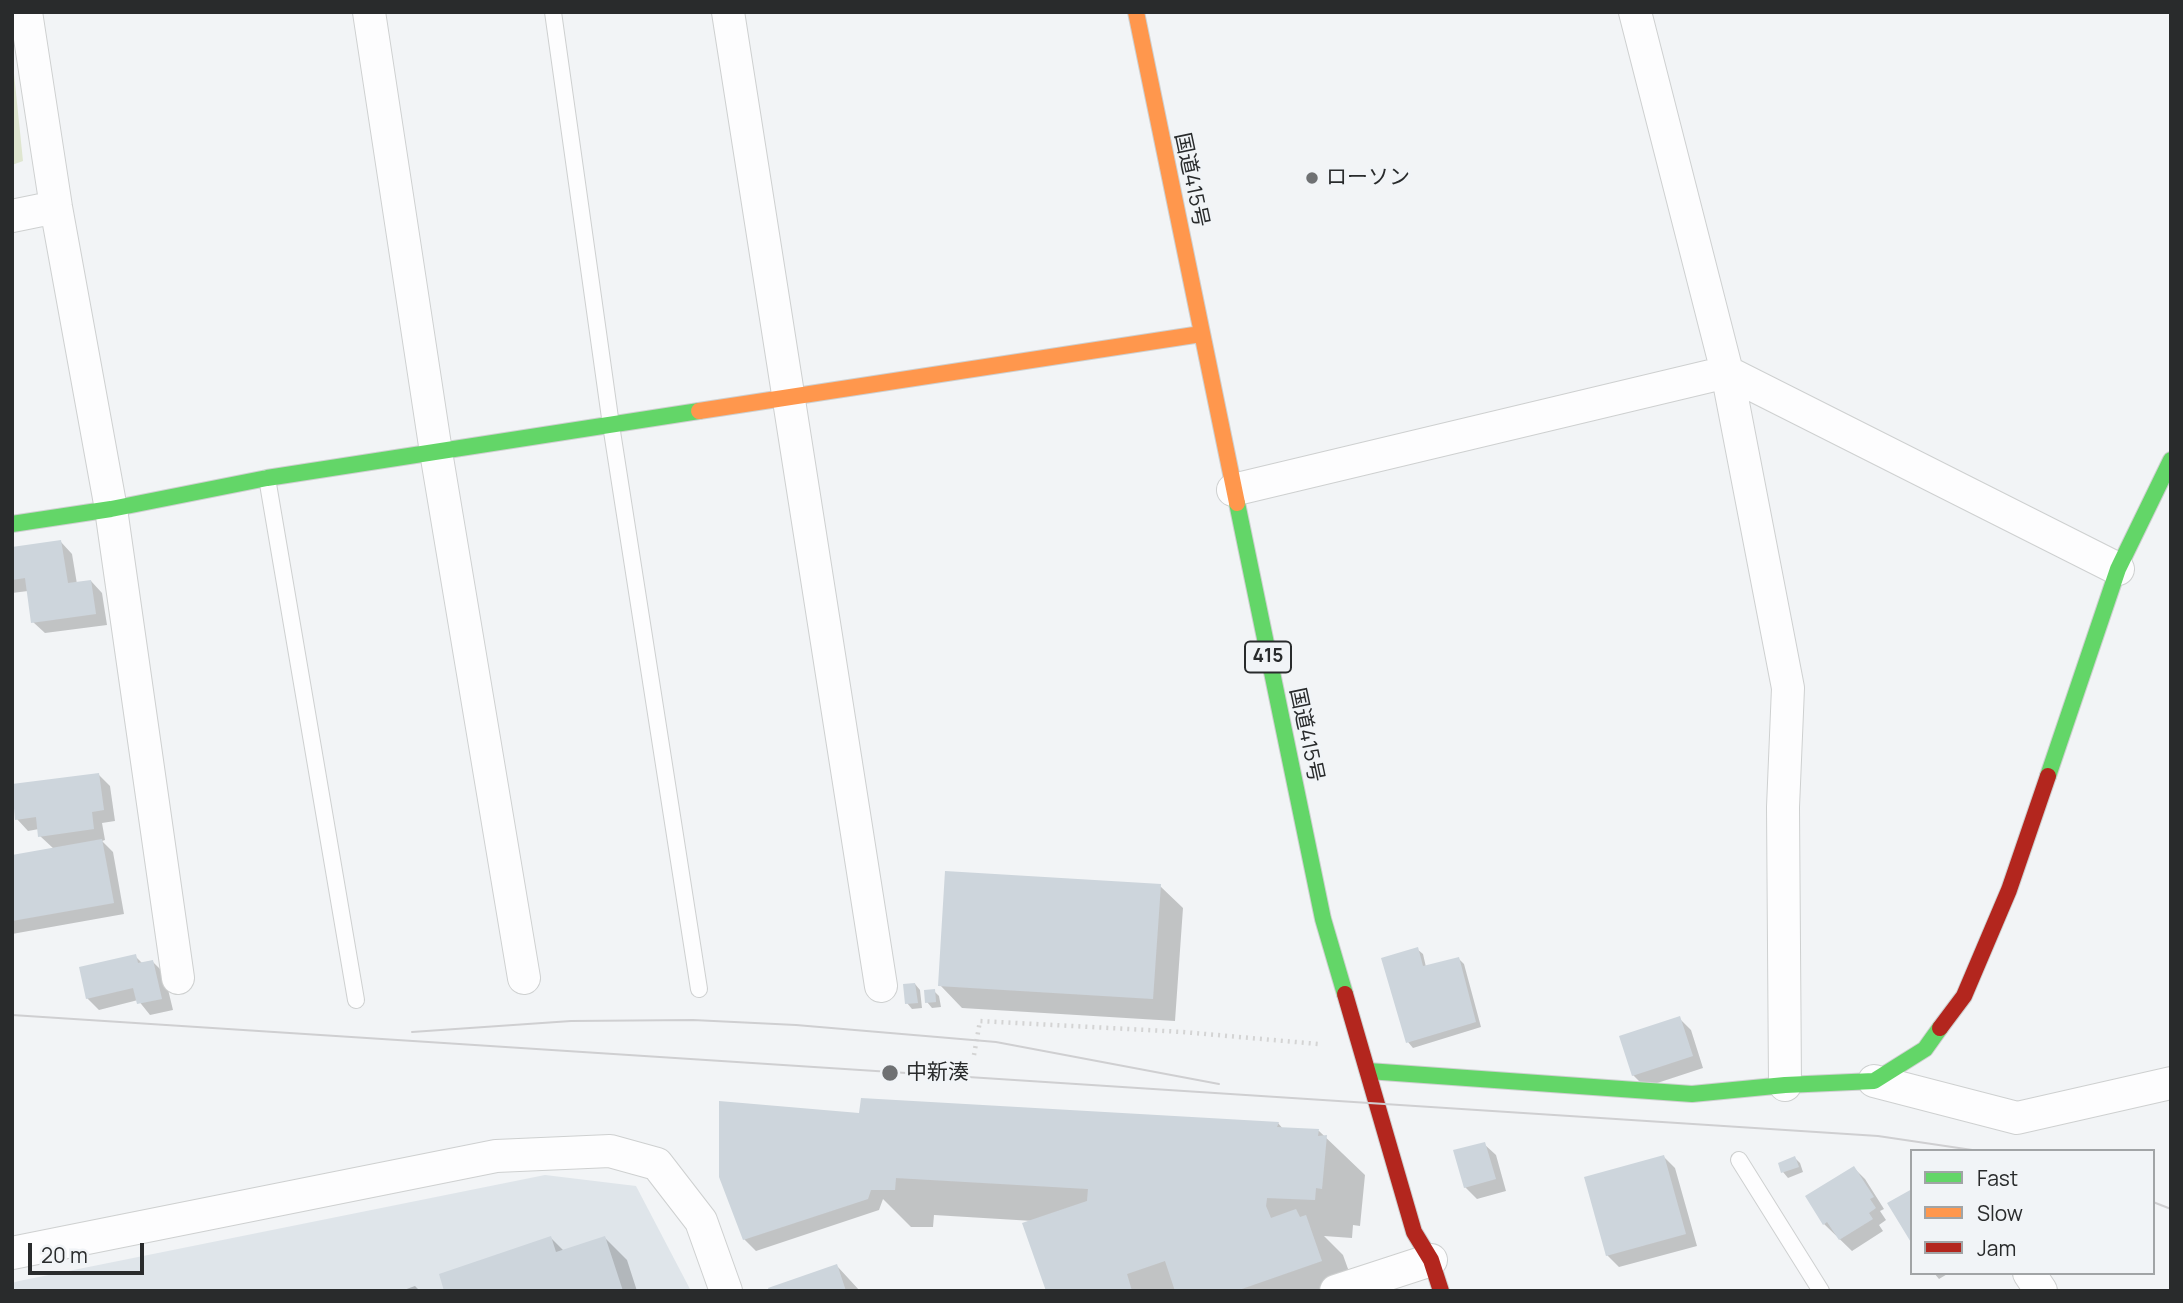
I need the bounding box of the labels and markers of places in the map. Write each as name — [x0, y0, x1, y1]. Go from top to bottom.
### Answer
place label: ローソン — [1326, 165, 1410, 191]
marker: ローソン — [1304, 170, 1320, 186]
place label: 中新湊 — [906, 1060, 969, 1086]
marker: 中新湊 — [880, 1063, 900, 1083]

